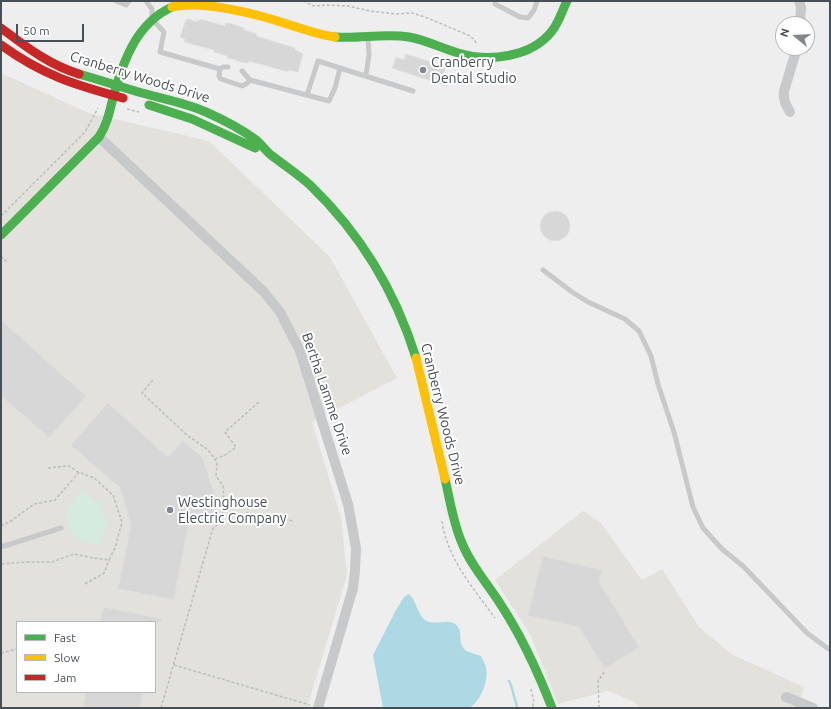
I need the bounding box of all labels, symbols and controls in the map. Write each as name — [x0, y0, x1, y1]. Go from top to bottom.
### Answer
scale bar — [18, 16, 86, 42]
north arrow — [775, 16, 815, 56]
text: 50 m — [23, 24, 50, 37]
text: N — [778, 27, 792, 38]
street label: Cranberry Woods Drive — [68, 48, 212, 106]
place label: Cranberry Dental Studio — [431, 54, 517, 86]
marker: Cranberry Dental Studio — [418, 65, 428, 75]
street label: Bertha Lamme Drive — [298, 331, 356, 457]
street label: Cranberry Woods Drive — [417, 341, 469, 487]
place label: Westinghouse Electric Company — [178, 494, 287, 526]
marker: Westinghouse Electric Company — [165, 505, 175, 515]
legend — [16, 621, 156, 693]
text: Fast — [54, 631, 76, 644]
text: Slow — [54, 651, 80, 664]
text: Jam — [54, 671, 76, 684]

